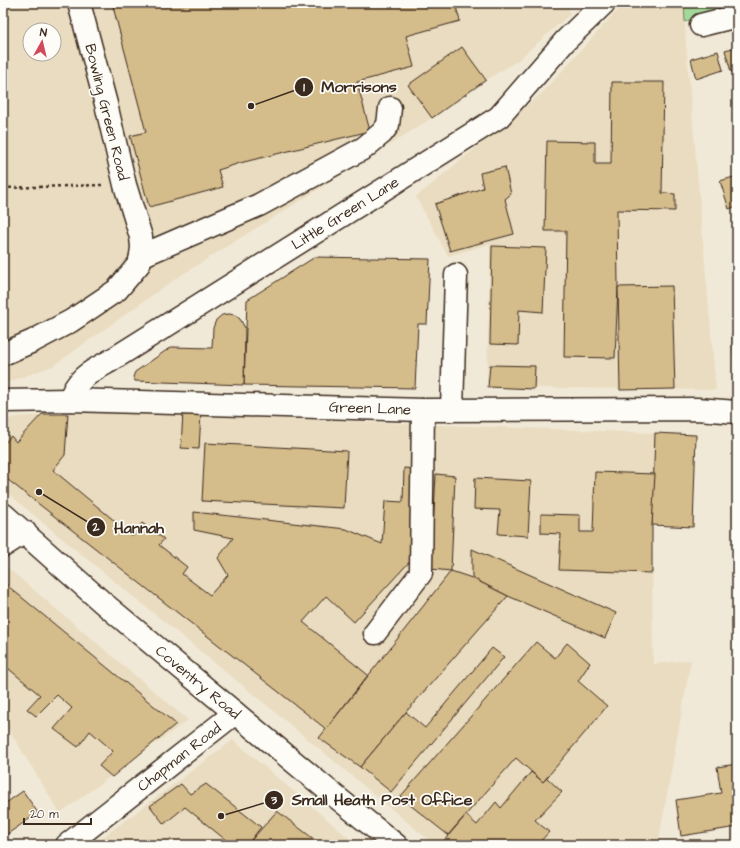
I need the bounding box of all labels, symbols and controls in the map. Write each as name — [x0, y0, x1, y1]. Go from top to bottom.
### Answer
north arrow — [22, 22, 62, 62]
text: N — [39, 25, 48, 41]
street label: Bowling Green Road — [78, 42, 134, 183]
callout: Morrisons — [294, 73, 405, 101]
text: Morrisons — [321, 76, 397, 98]
text: 1 — [303, 79, 305, 96]
street label: Little Green Lane — [287, 172, 403, 255]
street label: Green Lane — [329, 397, 411, 420]
callout: Hannah — [86, 513, 172, 541]
text: Hannah — [114, 517, 165, 539]
text: 2 — [92, 519, 100, 536]
street label: Coventry Road — [150, 640, 245, 725]
street label: Chapman Road — [133, 718, 226, 797]
callout: Small Heath Post Office — [264, 786, 481, 814]
text: Small Heath Post Office — [291, 789, 473, 811]
text: 3 — [270, 792, 278, 809]
scale bar — [24, 800, 91, 826]
text: 20 m — [30, 806, 59, 823]

